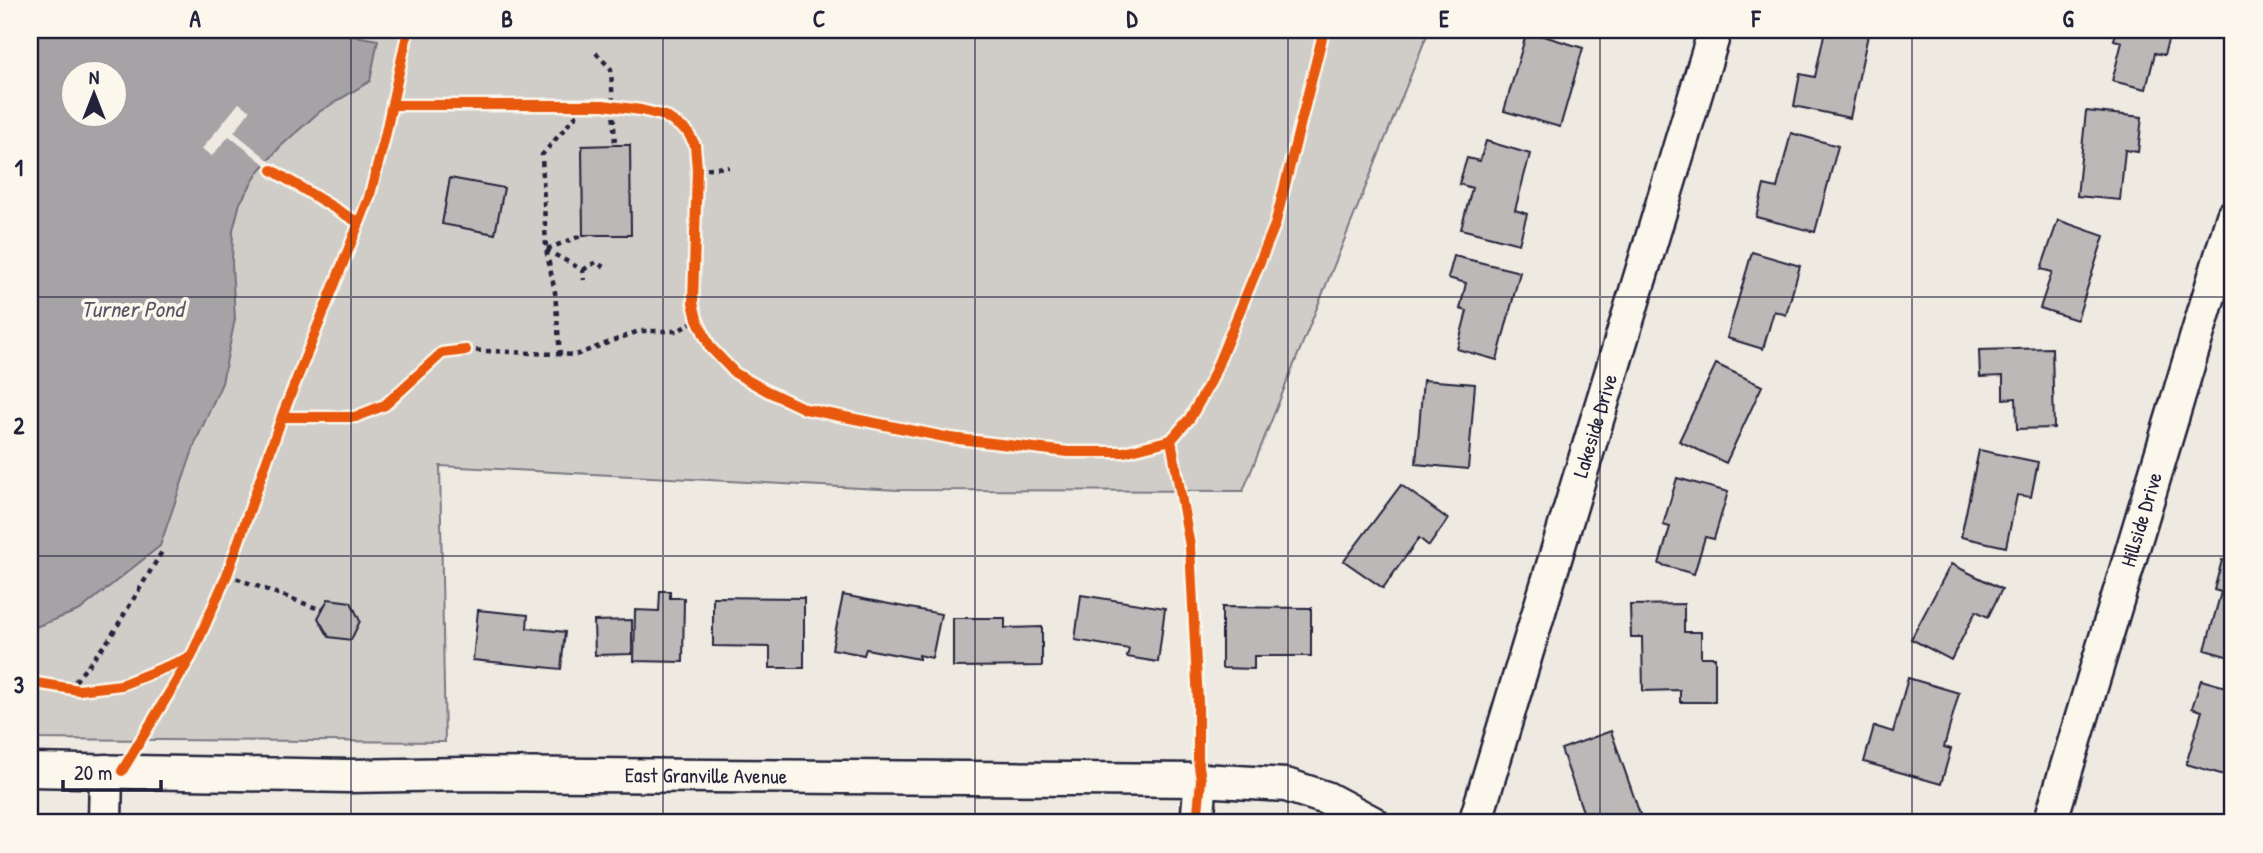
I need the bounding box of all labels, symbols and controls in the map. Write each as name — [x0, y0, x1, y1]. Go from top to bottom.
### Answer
text: A — [189, 3, 201, 34]
text: B — [501, 3, 513, 34]
text: C — [813, 3, 825, 34]
text: D — [1127, 3, 1139, 34]
text: E — [1439, 3, 1450, 34]
text: F — [1751, 3, 1762, 34]
text: G — [2062, 3, 2074, 34]
north arrow — [60, 60, 130, 130]
text: N — [89, 64, 99, 90]
text: 1 — [15, 152, 23, 183]
water label: Turner Pond — [81, 293, 187, 324]
street label: Lakeside Drive — [1565, 370, 1624, 481]
text: 2 — [14, 410, 25, 441]
street label: Hillside Drive — [2113, 469, 2169, 570]
text: 3 — [14, 669, 24, 700]
scale bar — [63, 748, 161, 792]
text: 20 m — [74, 758, 112, 787]
street label: East Granville Avenue — [625, 760, 787, 791]

